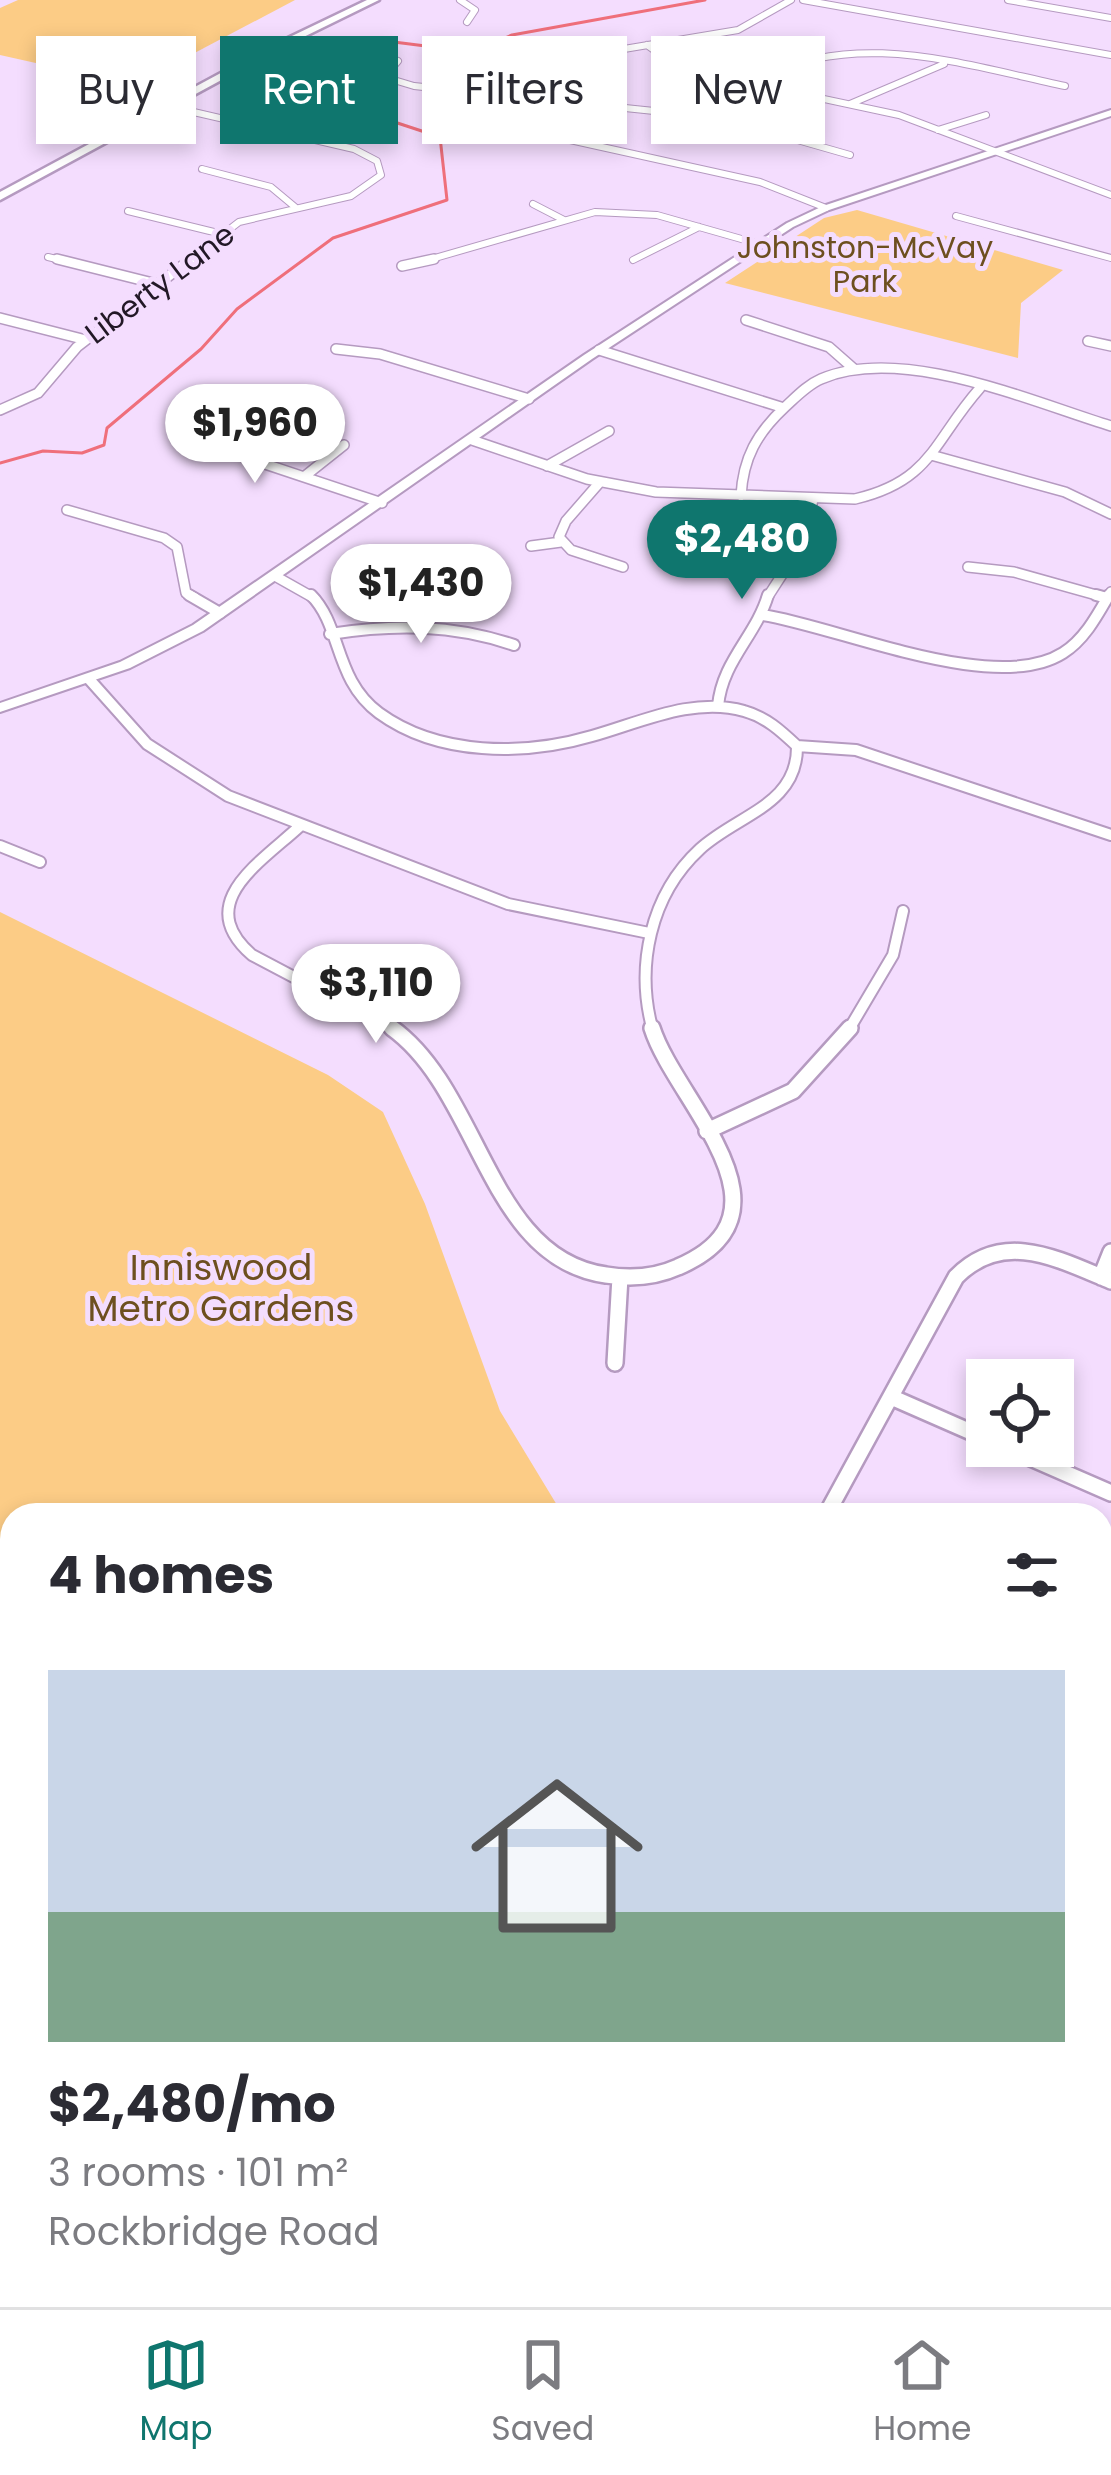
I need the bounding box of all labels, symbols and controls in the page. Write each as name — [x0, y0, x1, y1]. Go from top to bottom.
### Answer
chip: Buy — [36, 36, 196, 144]
chip: Rent — [220, 36, 398, 144]
chip: Filters — [422, 36, 627, 144]
chip: New — [651, 36, 825, 144]
street label: Liberty Lane — [76, 213, 243, 354]
park label: Johnston-McVay Park — [737, 226, 993, 303]
pin: $1,960 — [157, 384, 353, 486]
text: $1,960 — [192, 395, 318, 450]
pin: $2,480 — [644, 500, 840, 602]
text: $2,480 — [674, 511, 810, 566]
pin: $1,430 — [323, 544, 519, 646]
text: $1,430 — [358, 555, 484, 610]
pin: $3,110 — [278, 944, 474, 1046]
text: $3,110 — [318, 955, 434, 1010]
park label: Inniswood Metro Gardens — [88, 1242, 354, 1334]
map controls — [966, 1359, 1074, 1467]
button: locate — [966, 1359, 1074, 1467]
text: 4 homes — [48, 1539, 274, 1611]
icon: filters — [999, 1542, 1065, 1608]
icon: home — [449, 1748, 665, 1964]
text: $2,480/mo — [48, 2068, 336, 2140]
text: 3 rooms · 101 m² — [48, 2145, 348, 2200]
text: Rockbridge Road — [48, 2204, 380, 2259]
tab: Map — [139, 2332, 212, 2454]
tab: Saved — [491, 2332, 594, 2454]
tab: Home — [873, 2332, 972, 2454]

